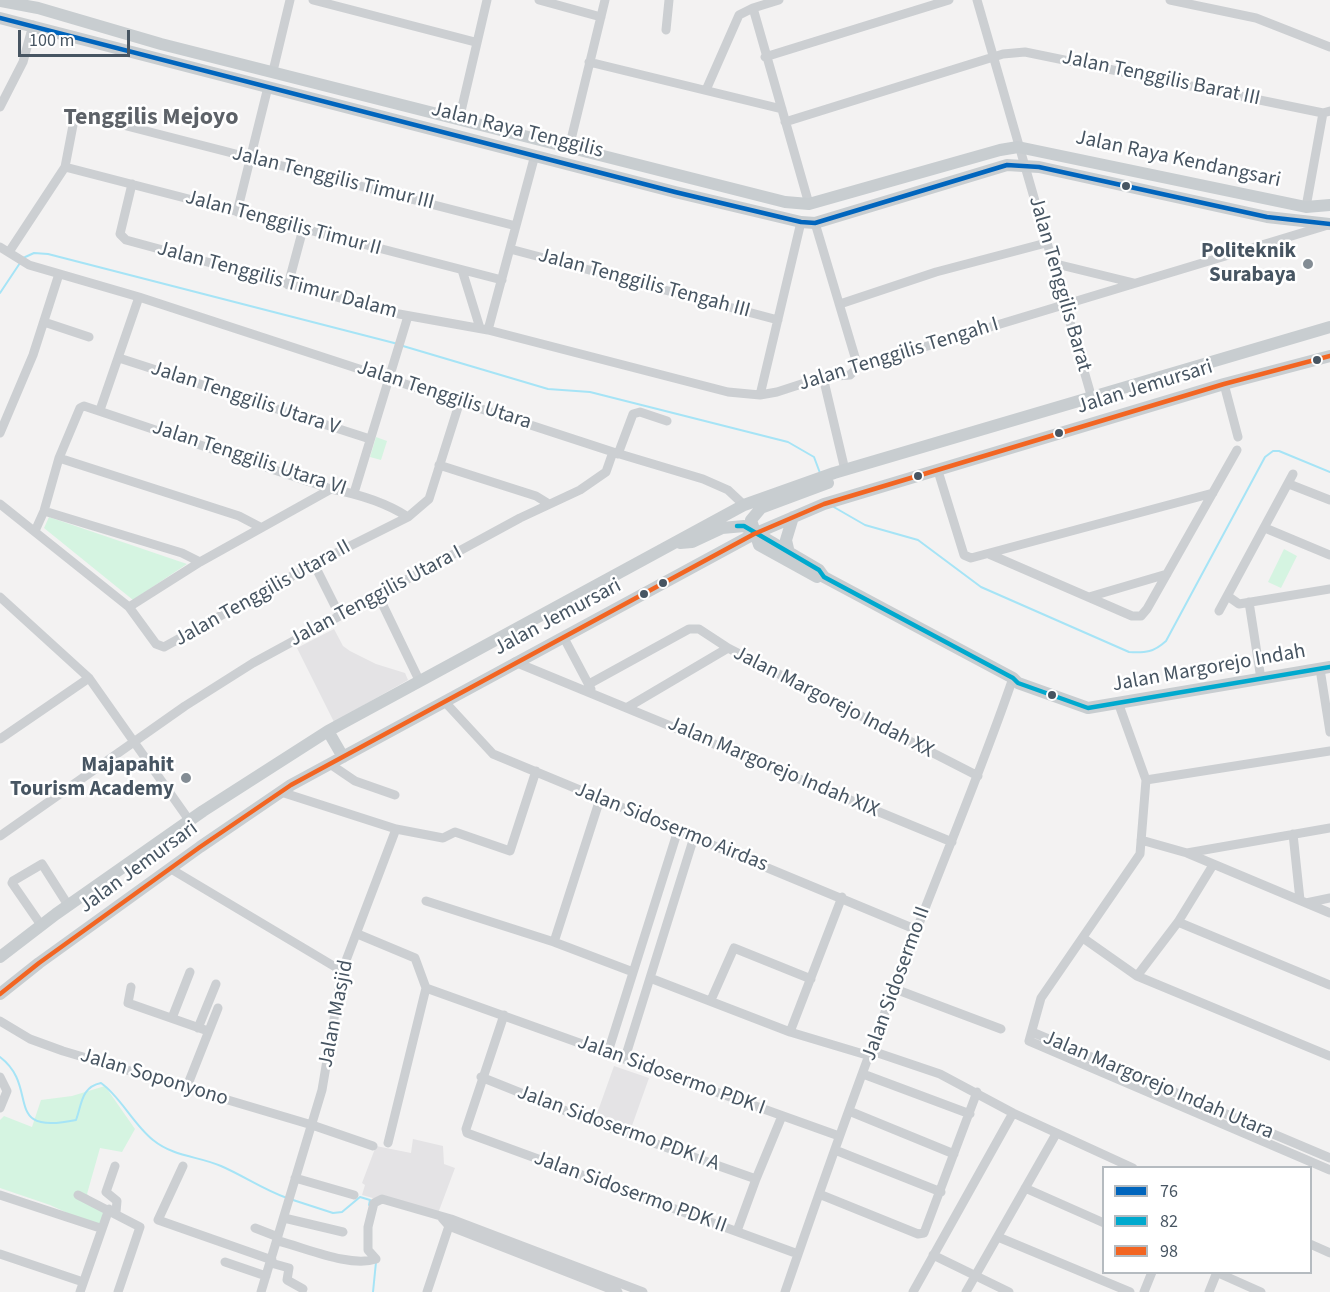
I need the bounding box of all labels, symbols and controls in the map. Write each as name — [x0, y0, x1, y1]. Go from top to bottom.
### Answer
scale bar — [21, 18, 134, 56]
text: 100 m — [29, 28, 74, 53]
street label: Jalan Tenggilis Barat III — [1060, 46, 1262, 112]
street label: Jalan Raya Tenggilis — [428, 97, 606, 165]
district label: Tenggilis Mejoyo — [64, 105, 238, 133]
street label: Jalan Raya Kendangsari — [1073, 126, 1283, 194]
street label: Jalan Tenggilis Timur III — [229, 142, 437, 216]
unlabelled marker — [1120, 180, 1132, 192]
street label: Jalan Tenggilis Timur II — [182, 186, 384, 262]
street label: Jalan Tenggilis Barat — [1022, 194, 1096, 374]
street label: Jalan Tenggilis Timur Dalam — [154, 237, 400, 325]
place label: Politeknik Surabaya — [1201, 239, 1296, 289]
street label: Jalan Tenggilis Tengah III — [535, 244, 753, 324]
marker: Politeknik Surabaya — [1301, 257, 1315, 271]
street label: Jalan Tenggilis Tengah I — [796, 313, 1002, 397]
unlabelled marker — [1311, 354, 1323, 366]
street label: Jalan Jemursari — [1074, 355, 1216, 421]
street label: Jalan Tenggilis Utara — [354, 356, 534, 436]
street label: Jalan Tenggilis Utara V — [147, 357, 343, 441]
street label: Jalan Tenggilis Utara VI — [149, 416, 349, 502]
unlabelled marker — [1053, 427, 1065, 439]
unlabelled marker — [912, 470, 924, 482]
street label: Jalan Tenggilis Utara II — [171, 535, 355, 653]
street label: Jalan Tenggilis Utara I — [285, 541, 467, 653]
street label: Jalan Jemursari — [490, 574, 626, 662]
unlabelled marker — [657, 577, 669, 589]
unlabelled marker — [638, 588, 650, 600]
street label: Jalan Margorejo Indah — [1110, 640, 1308, 698]
street label: Jalan Margorejo Indah XX — [729, 641, 937, 765]
unlabelled marker — [1046, 689, 1058, 701]
street label: Jalan Margorejo Indah XIX — [664, 712, 882, 824]
place label: Majapahit Tourism Academy — [10, 753, 174, 803]
marker: Majapahit Tourism Academy — [179, 771, 193, 785]
street label: Jalan Sidosermo Airdas — [571, 778, 771, 878]
street label: Jalan Jemursari — [75, 816, 203, 920]
street label: Jalan Sidosermo II — [857, 903, 937, 1065]
street label: Jalan Masjid — [314, 958, 360, 1070]
street label: Jalan Margorejo Indah Utara — [1039, 1026, 1277, 1146]
street label: Jalan Sidosermo PDK I — [574, 1030, 768, 1122]
street label: Jalan Soponyono — [77, 1044, 231, 1112]
street label: Jalan Sidosermo PDK I A — [513, 1081, 723, 1177]
street label: Jalan Sidosermo PDK II — [530, 1146, 730, 1240]
legend — [1102, 1166, 1312, 1274]
text: 76 — [1160, 1179, 1178, 1204]
text: 82 — [1160, 1209, 1178, 1234]
text: 98 — [1160, 1239, 1178, 1264]

